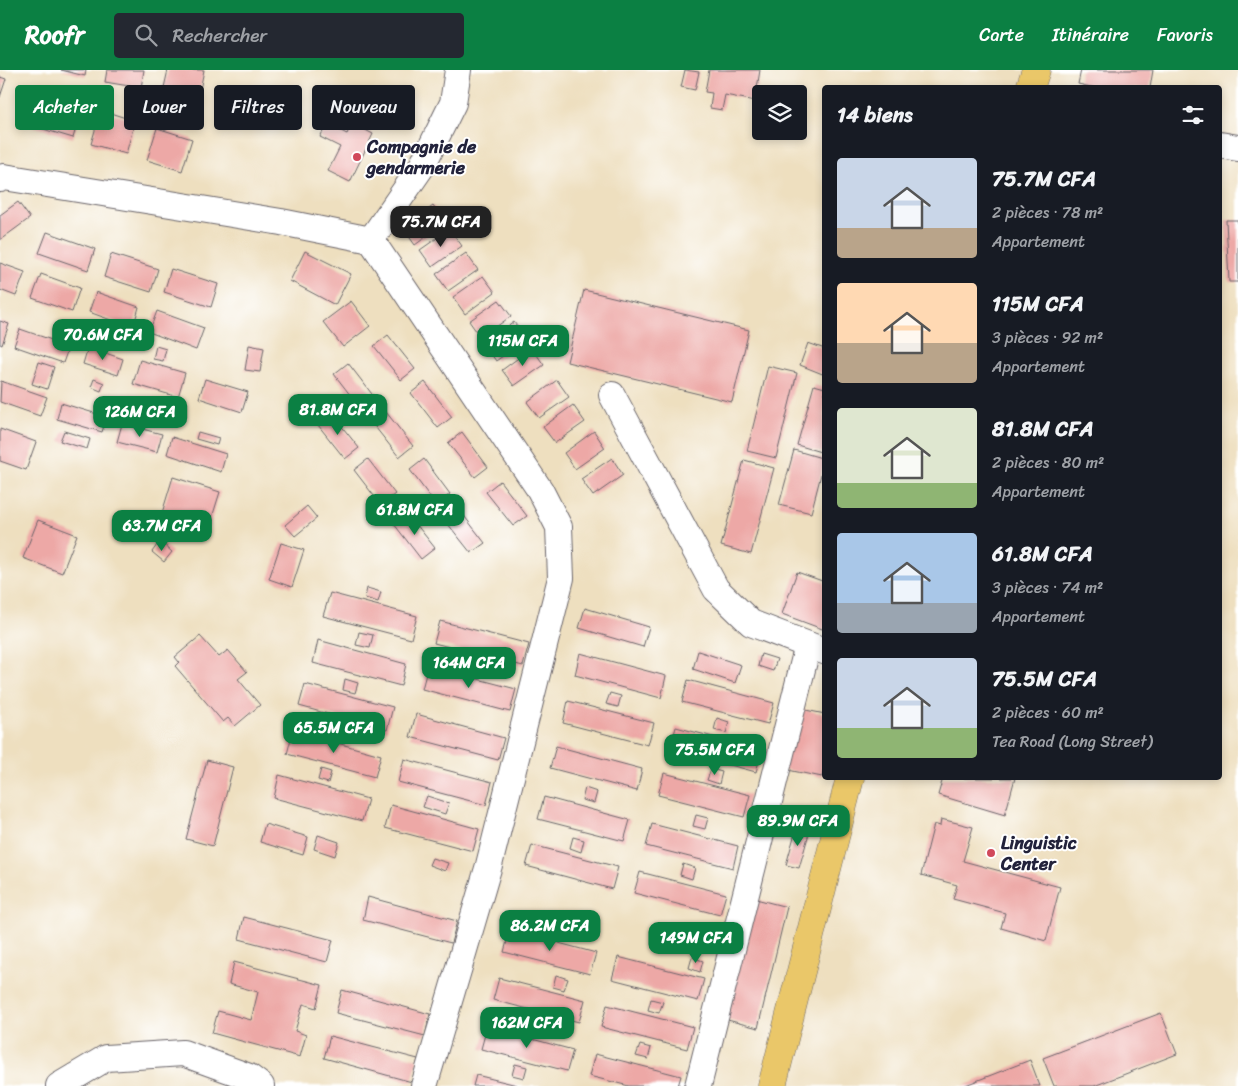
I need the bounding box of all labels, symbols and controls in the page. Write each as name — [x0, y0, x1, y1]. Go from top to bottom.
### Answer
search box — [114, 13, 464, 58]
text: Roofr — [25, 14, 84, 56]
text: Rechercher — [172, 19, 267, 52]
text: Carte — [979, 19, 1024, 51]
text: Itinéraire — [1052, 19, 1129, 51]
text: Favoris — [1157, 19, 1213, 51]
icon: search — [132, 21, 160, 49]
chip: Acheter — [15, 85, 114, 130]
chip: Louer — [124, 85, 204, 130]
chip: Filtres — [214, 85, 302, 130]
chip: Nouveau — [312, 85, 415, 130]
map controls — [752, 85, 807, 140]
button: layers — [752, 85, 807, 140]
text: 14 biens — [837, 96, 913, 134]
icon: filters — [1179, 101, 1207, 129]
place label: Compagnie de gendarmerie — [365, 131, 477, 184]
marker: Compagnie de gendarmerie — [351, 151, 363, 163]
text: 75.7M CFA — [992, 160, 1096, 198]
icon: home — [877, 178, 937, 238]
text: 2 pièces · 78 m² — [992, 198, 1103, 227]
pin: 75.7M CFA — [384, 206, 498, 248]
text: 75.7M CFA — [401, 207, 481, 236]
text: Appartement — [992, 227, 1085, 256]
text: 115M CFA — [992, 285, 1084, 323]
icon: home — [877, 303, 937, 363]
pin: 70.6M CFA — [46, 318, 160, 361]
text: 70.6M CFA — [63, 320, 143, 349]
text: 3 pièces · 92 m² — [992, 323, 1103, 352]
pin: 115M CFA — [471, 324, 575, 367]
text: 115M CFA — [488, 326, 558, 355]
text: Appartement — [992, 352, 1085, 381]
pin: 81.8M CFA — [281, 394, 395, 436]
text: 81.8M CFA — [299, 395, 377, 424]
pin: 126M CFA — [88, 396, 192, 438]
text: 126M CFA — [104, 397, 176, 426]
text: 81.8M CFA — [992, 410, 1094, 448]
icon: home — [877, 428, 937, 488]
text: 2 pièces · 80 m² — [992, 448, 1104, 477]
text: Appartement — [992, 477, 1085, 506]
pin: 61.8M CFA — [358, 494, 472, 536]
text: 61.8M CFA — [377, 495, 453, 524]
pin: 63.7M CFA — [105, 510, 219, 552]
text: 63.7M CFA — [123, 511, 201, 540]
text: 61.8M CFA — [992, 535, 1093, 573]
icon: home — [877, 553, 937, 613]
text: 3 pièces · 74 m² — [992, 573, 1103, 602]
text: Appartement — [992, 602, 1085, 631]
pin: 164M CFA — [417, 646, 521, 689]
text: 164M CFA — [433, 648, 505, 677]
text: 75.5M CFA — [992, 660, 1097, 698]
icon: home — [877, 678, 937, 738]
text: 2 pièces · 60 m² — [992, 698, 1104, 727]
pin: 65.5M CFA — [277, 712, 391, 754]
text: 65.5M CFA — [294, 713, 374, 742]
text: Tea Road (Long Street) — [992, 727, 1152, 756]
pin: 75.5M CFA — [658, 734, 772, 776]
text: 75.5M CFA — [675, 735, 755, 764]
pin: 89.9M CFA — [741, 804, 855, 847]
text: 89.9M CFA — [758, 806, 838, 835]
place label: Linguistic Center — [1000, 827, 1077, 880]
marker: Linguistic Center — [985, 847, 997, 859]
pin: 86.2M CFA — [493, 910, 607, 952]
text: 86.2M CFA — [510, 911, 590, 940]
pin: 149M CFA — [644, 922, 748, 964]
text: 149M CFA — [659, 923, 733, 952]
pin: 162M CFA — [475, 1006, 579, 1049]
text: 162M CFA — [491, 1008, 563, 1037]

